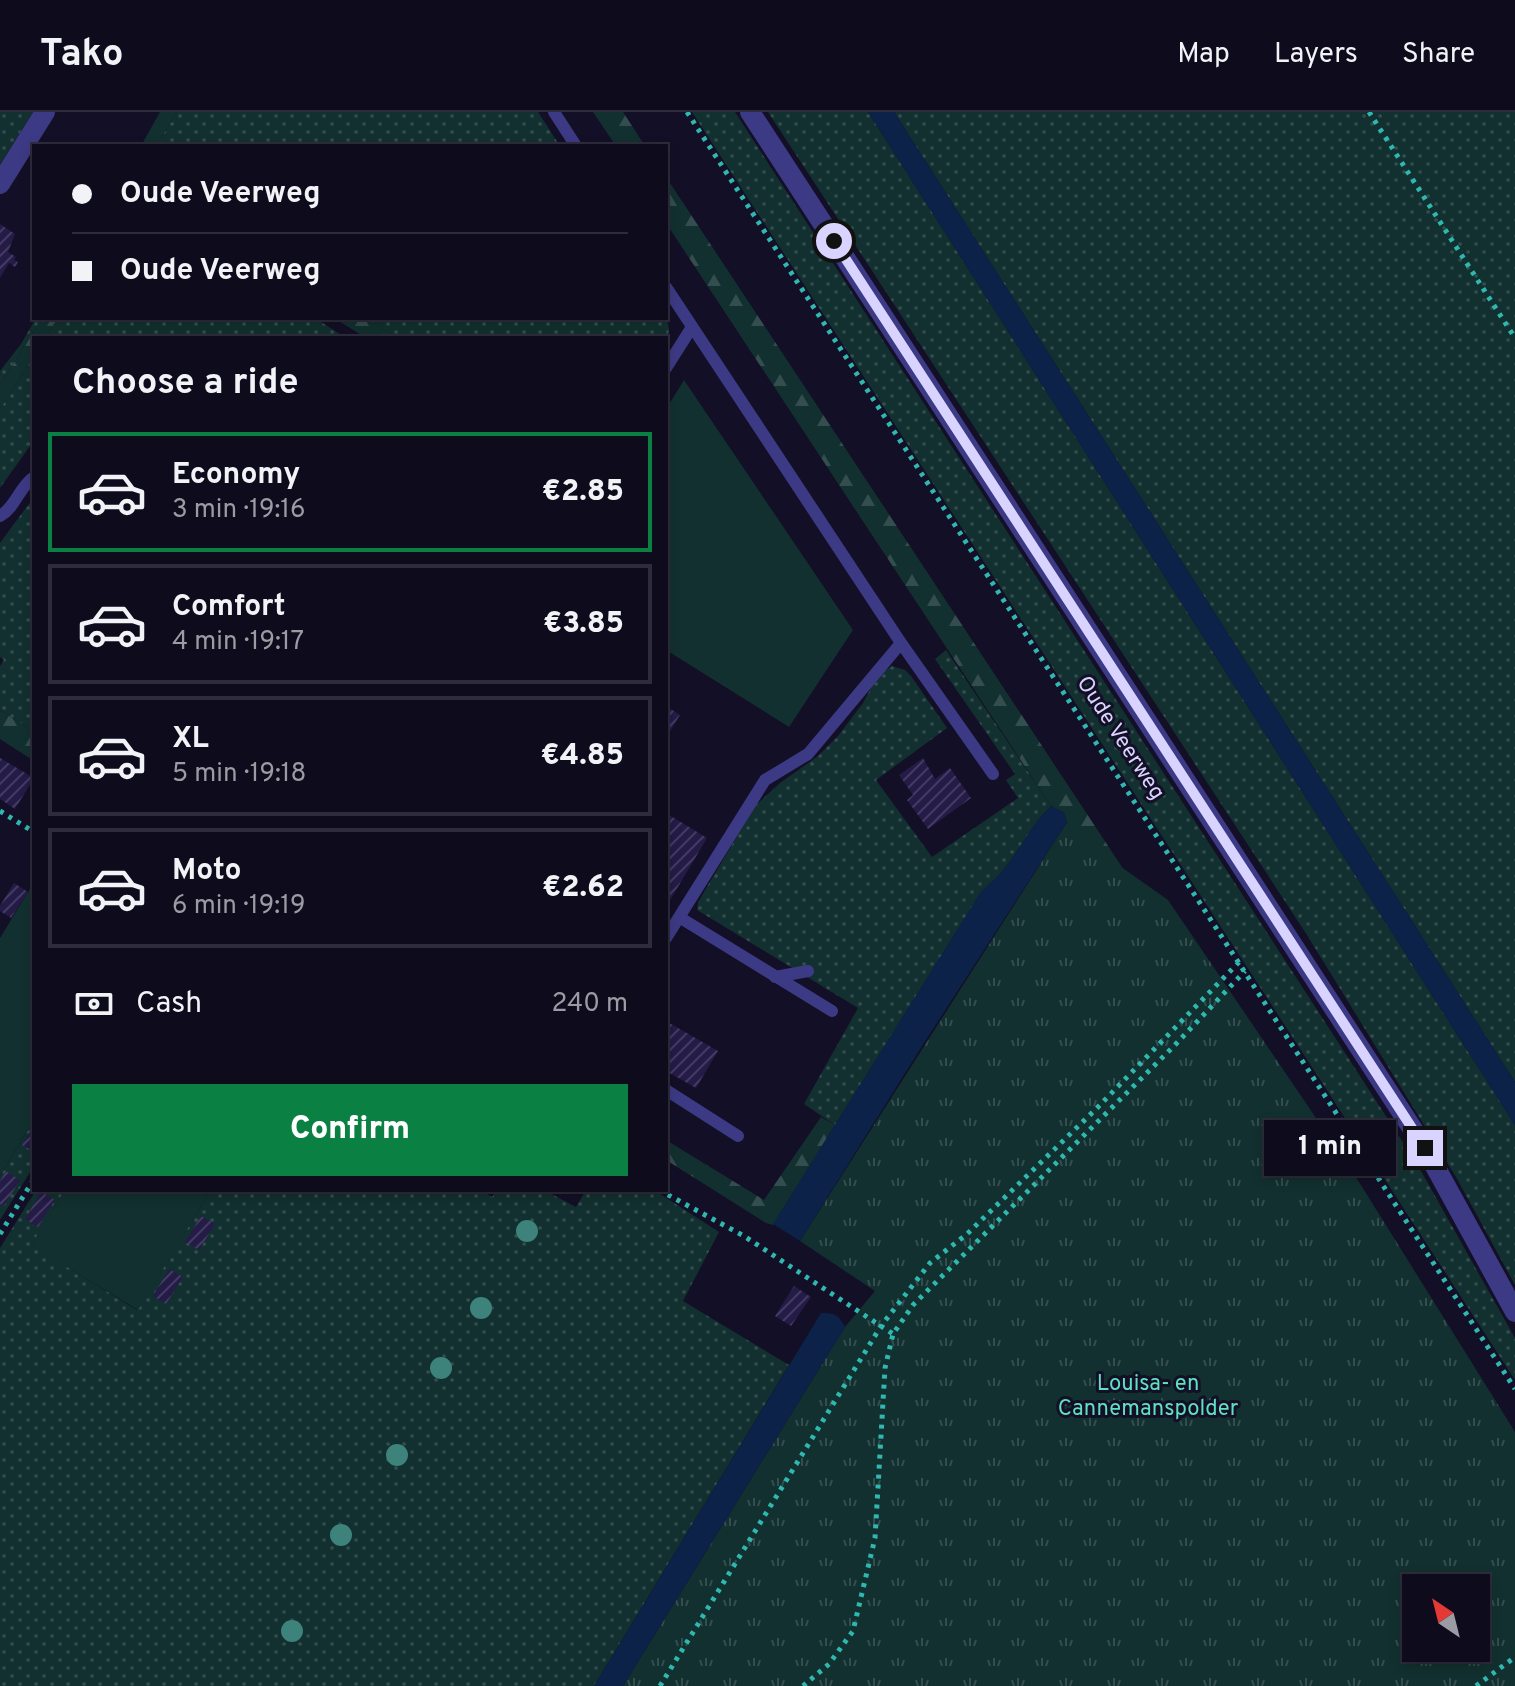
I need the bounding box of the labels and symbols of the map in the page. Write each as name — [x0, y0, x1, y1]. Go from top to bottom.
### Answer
route start — [816, 223, 852, 259]
street label: Oude Veerweg — [1070, 671, 1170, 805]
callout: 1 min — [1265, 1120, 1397, 1176]
route end — [1407, 1130, 1443, 1166]
park label: Louisa- en Cannemanspolder — [1058, 1371, 1239, 1423]
north arrow — [1402, 1574, 1490, 1662]

